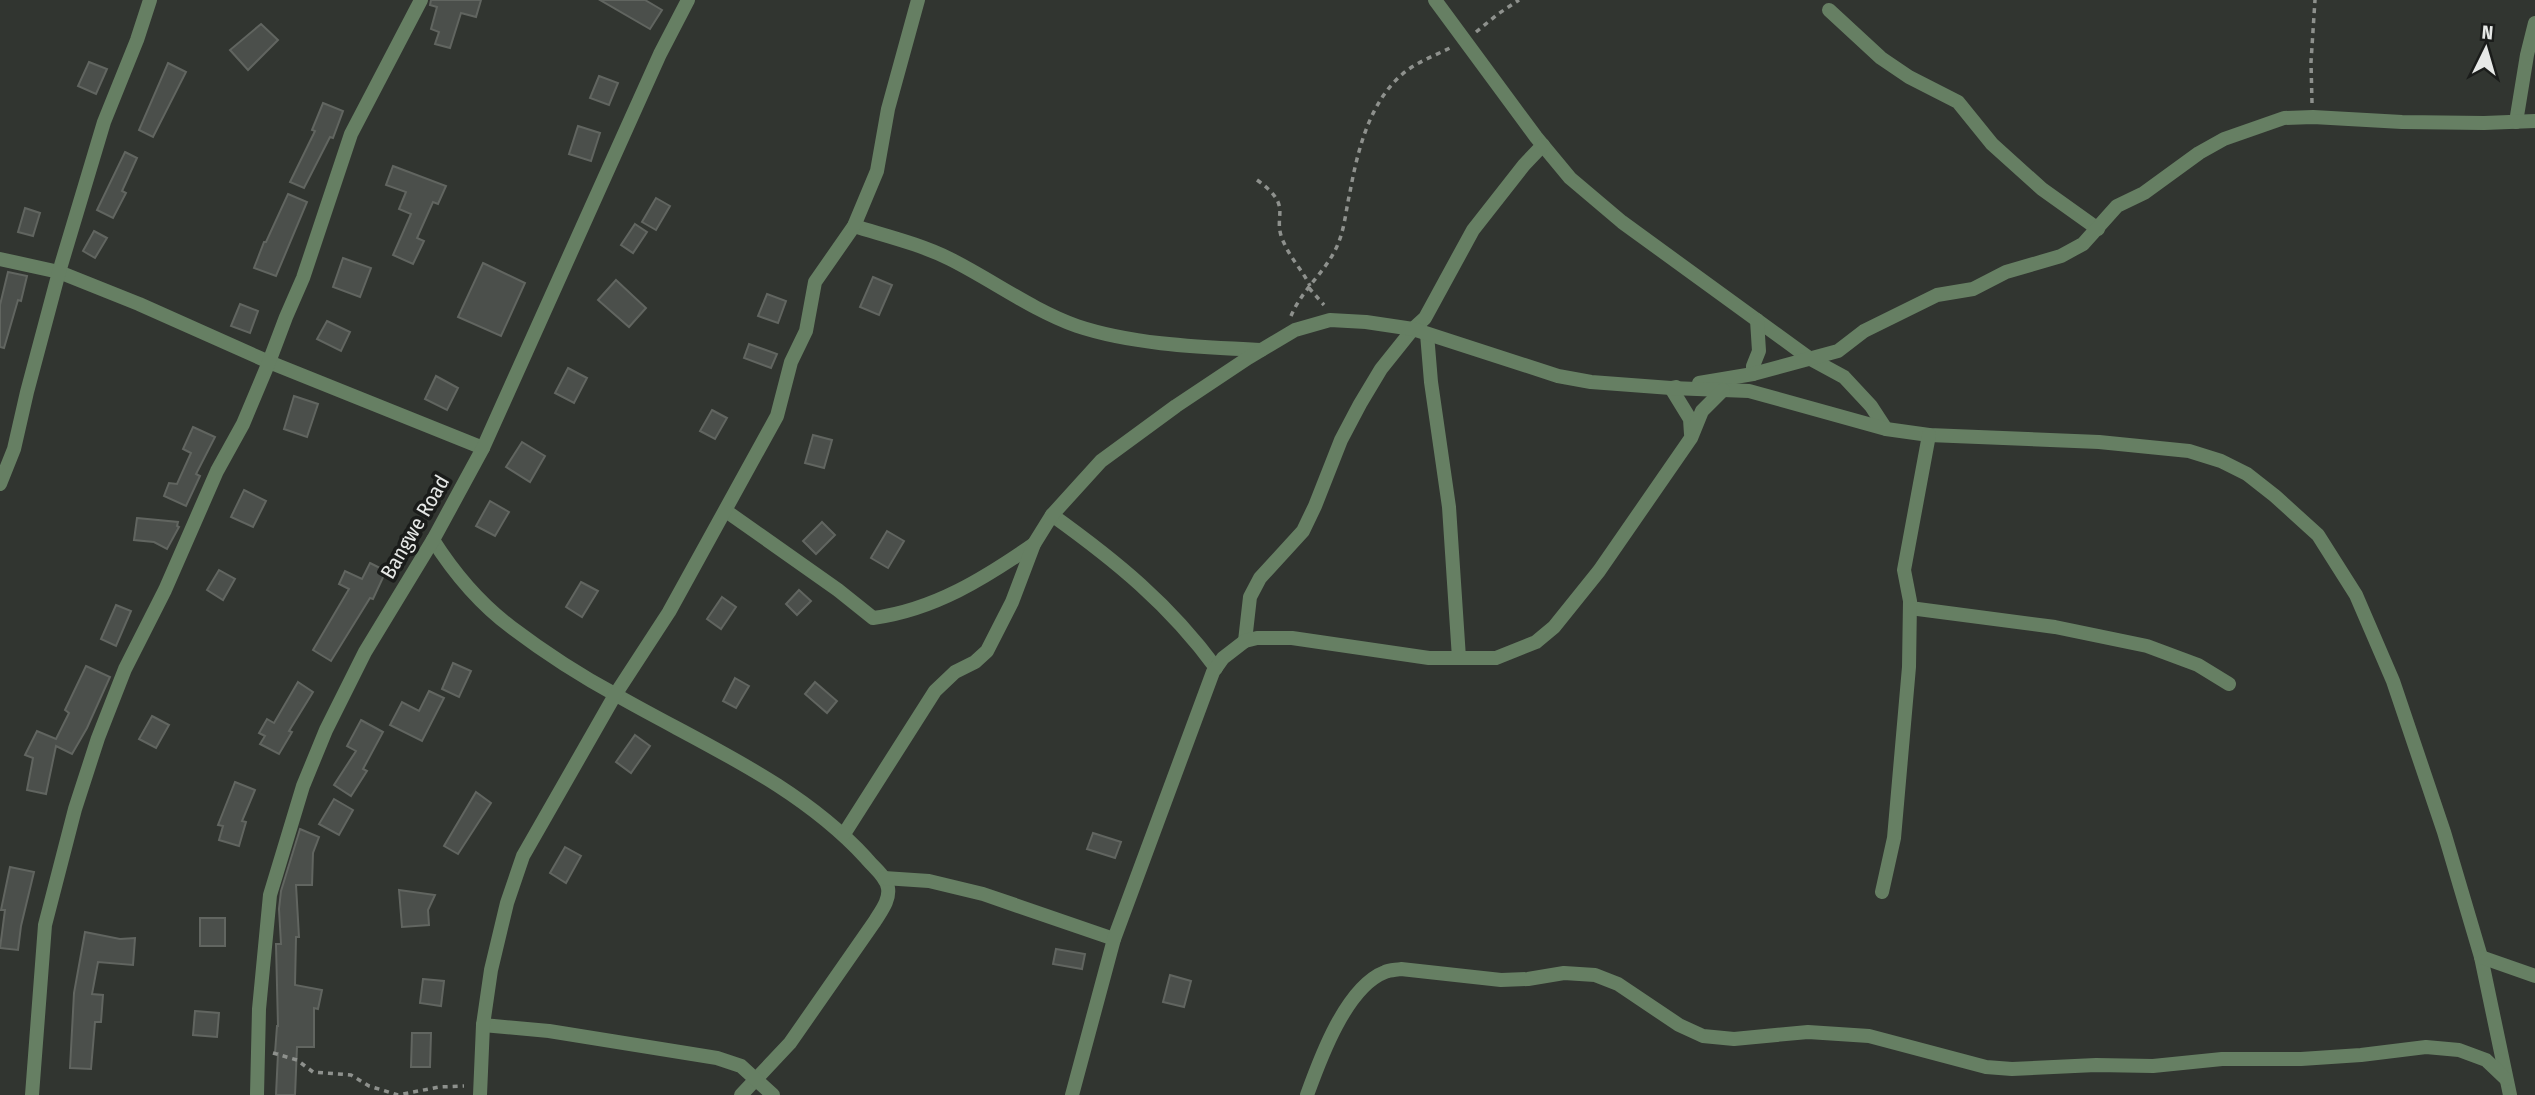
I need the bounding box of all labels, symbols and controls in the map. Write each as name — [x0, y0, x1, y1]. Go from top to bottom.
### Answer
north arrow — [2451, 14, 2521, 84]
text: N — [2481, 21, 2494, 45]
street label: Bangwe Road — [375, 471, 455, 583]

